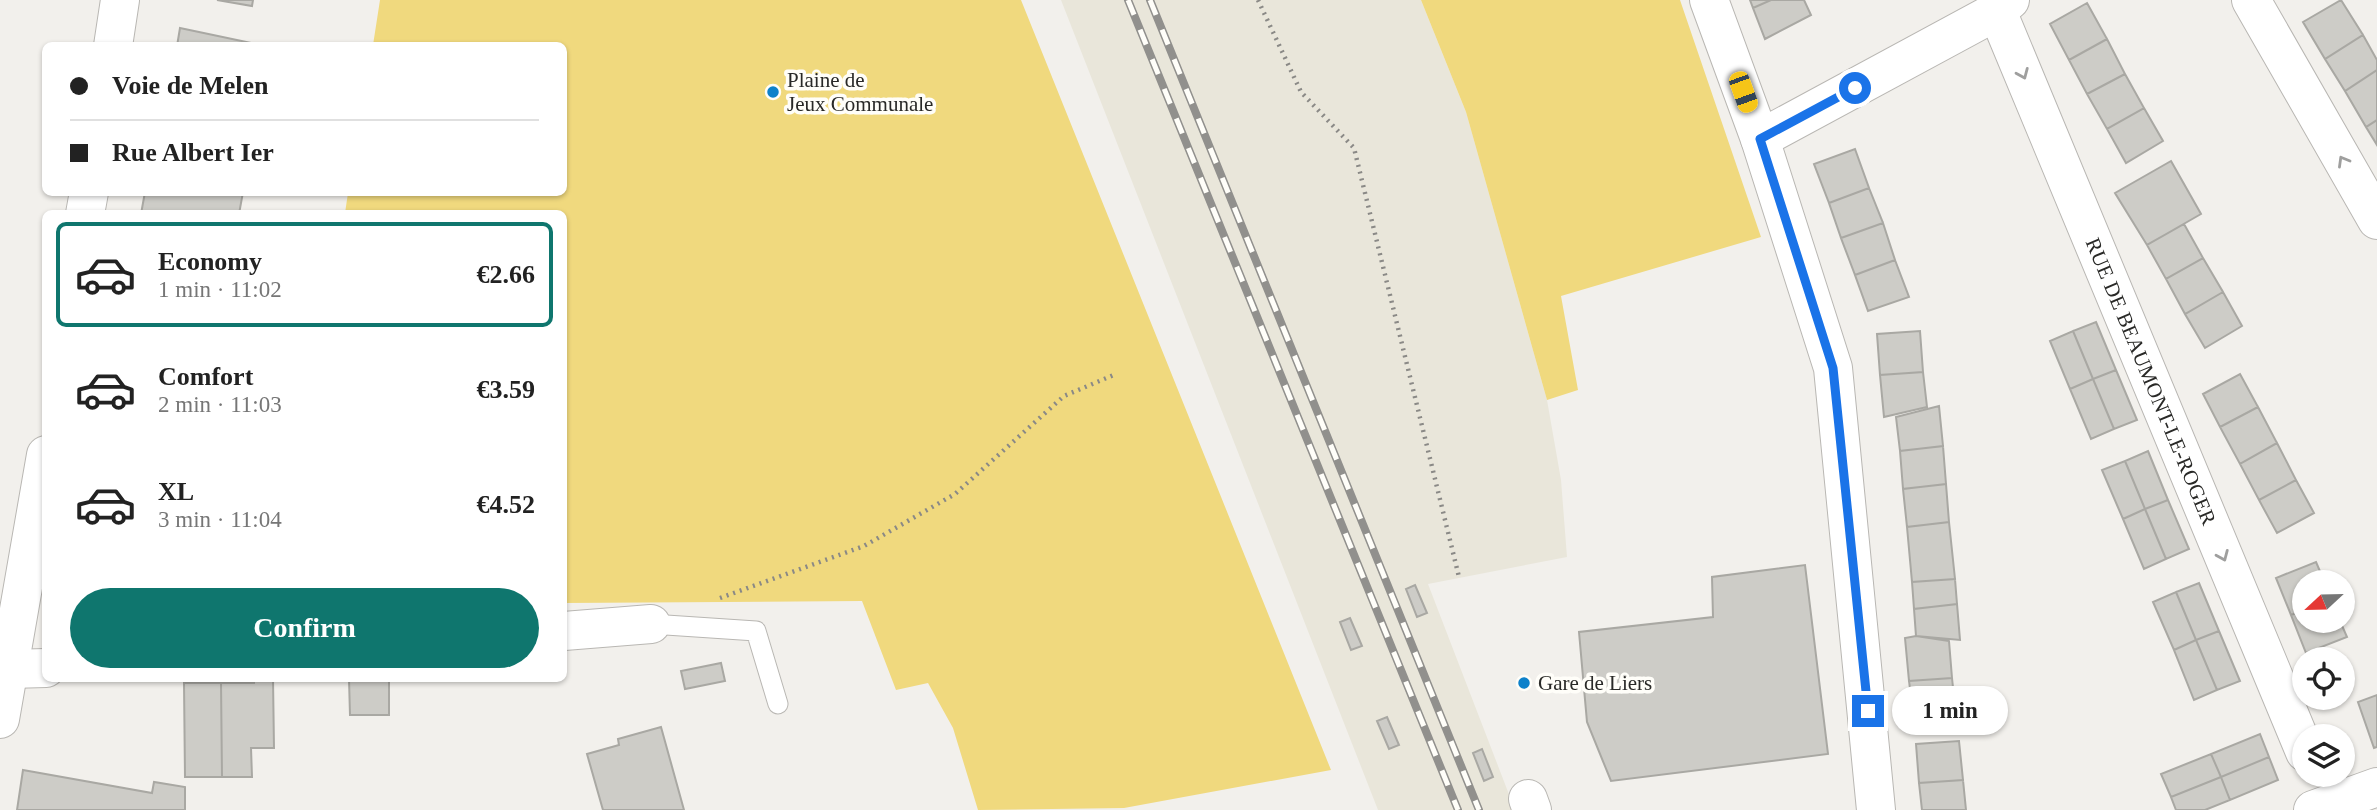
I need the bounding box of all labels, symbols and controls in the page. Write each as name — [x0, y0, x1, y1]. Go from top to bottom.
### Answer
one-way arrow — [2015, 67, 2029, 79]
place label: Plaine de Jeux Communale — [787, 68, 933, 116]
car — [1726, 69, 1761, 115]
text: Voie de Melen — [112, 71, 268, 100]
route start — [1839, 72, 1871, 104]
marker: Plaine de Jeux Communale — [765, 84, 781, 100]
text: Rue Albert Ier — [112, 138, 274, 167]
one-way arrow — [2338, 155, 2351, 168]
street label: RUE DE BEAUMONT-LE-ROGER — [2081, 234, 2221, 528]
icon: car — [74, 243, 137, 306]
text: Economy — [158, 247, 262, 276]
text: €2.66 — [477, 260, 535, 289]
text: 1 min · 11:02 — [158, 277, 282, 302]
icon: car — [74, 358, 137, 421]
text: Comfort — [158, 362, 253, 391]
text: €3.59 — [477, 375, 535, 404]
text: 2 min · 11:03 — [158, 392, 282, 417]
icon: car — [74, 473, 137, 536]
text: XL — [158, 477, 194, 506]
text: €4.52 — [477, 490, 535, 519]
text: 3 min · 11:04 — [158, 507, 282, 532]
one-way arrow — [2215, 549, 2229, 561]
north arrow — [2292, 570, 2356, 634]
map controls — [2292, 570, 2355, 787]
button: Confirm — [70, 588, 539, 668]
button: locate — [2292, 647, 2355, 710]
place label: Gare de Liers — [1538, 671, 1652, 695]
marker: Gare de Liers — [1516, 675, 1532, 691]
callout: 1 min — [1892, 686, 2008, 736]
route end — [1852, 695, 1884, 727]
text: 1 min — [1922, 698, 1978, 723]
button: layers — [2292, 724, 2355, 787]

